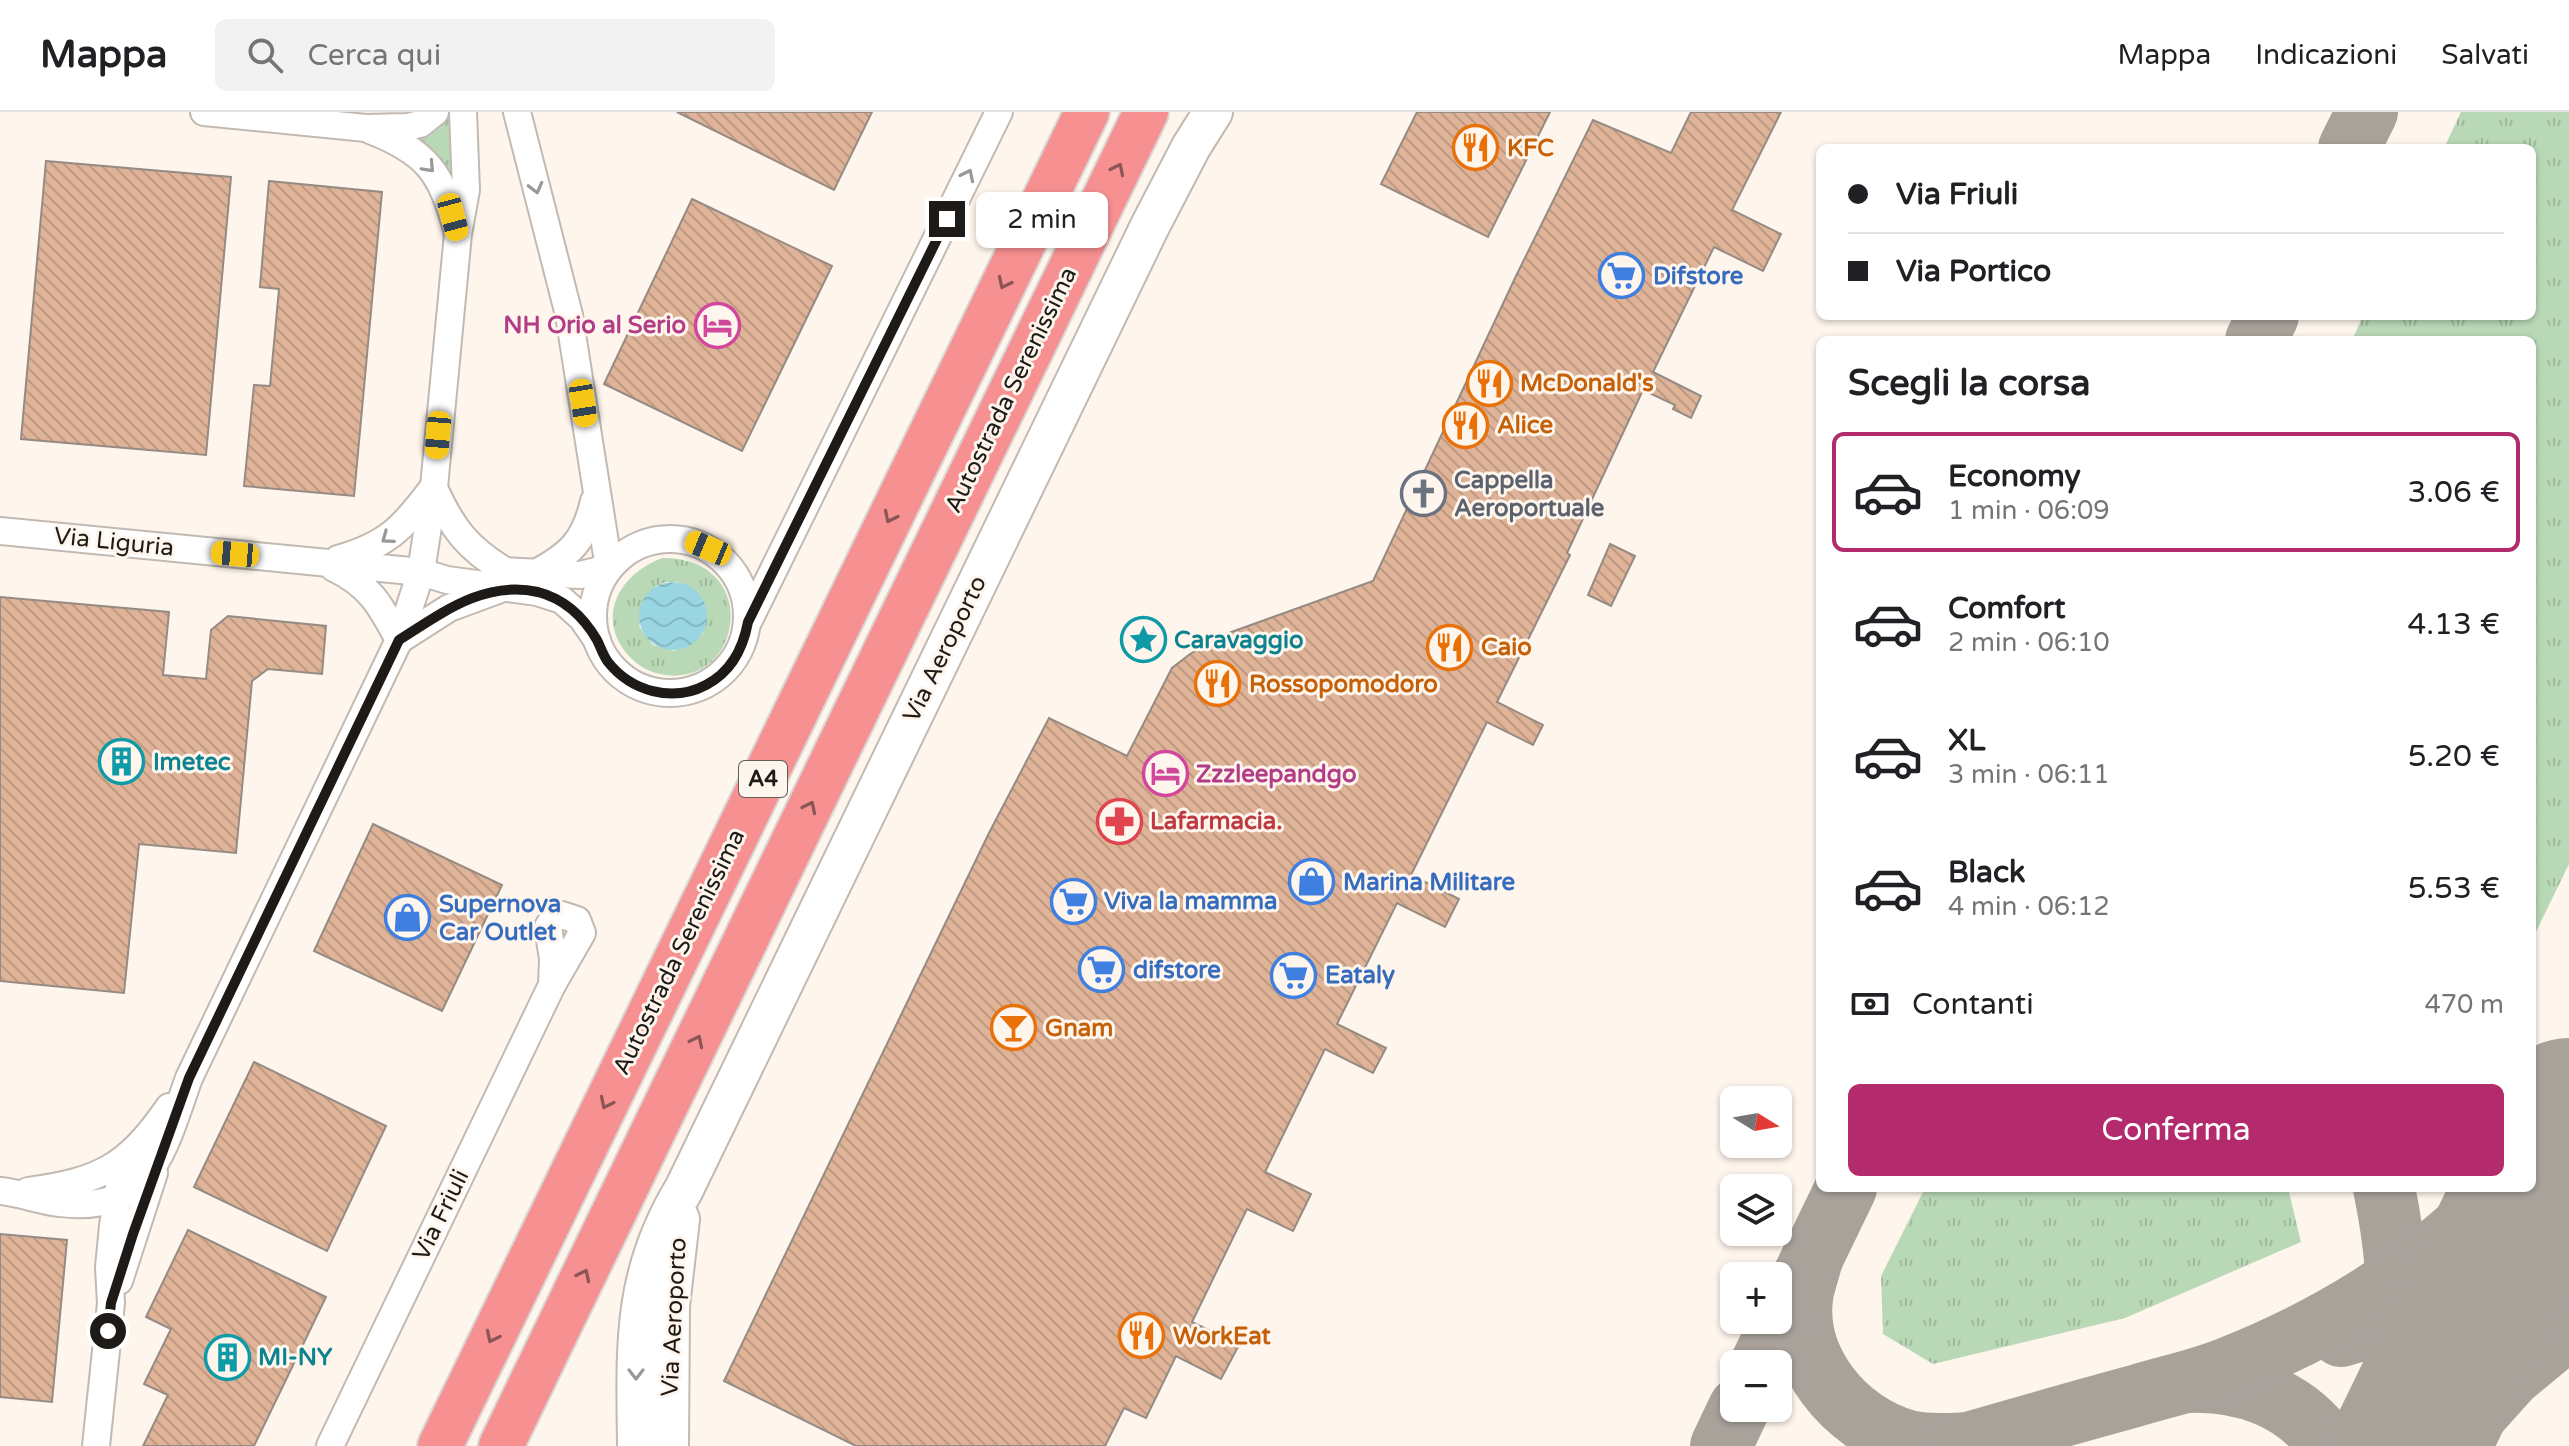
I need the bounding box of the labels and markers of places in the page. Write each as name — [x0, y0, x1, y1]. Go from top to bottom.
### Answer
restaurant icon: KFC — [1452, 124, 1500, 172]
place label: KFC — [1507, 134, 1554, 163]
supermarket icon: Difstore — [1598, 252, 1646, 300]
place label: Difstore — [1653, 262, 1744, 291]
hotel icon: NH Orio al Serio — [693, 301, 741, 349]
place label: NH Orio al Serio — [503, 311, 686, 340]
restaurant icon: McDonald's — [1465, 359, 1513, 407]
place label: McDonald's — [1520, 369, 1654, 398]
restaurant icon: Alice — [1442, 401, 1490, 449]
place label: Alice — [1497, 411, 1553, 440]
place label: Cappella Aeroportuale — [1454, 466, 1605, 523]
church icon: Cappella Aeroportuale — [1399, 470, 1447, 518]
place icon: Caravaggio — [1119, 616, 1167, 664]
restaurant icon: Caio — [1426, 623, 1474, 671]
place label: Caravaggio — [1174, 626, 1304, 655]
place label: Caio — [1481, 633, 1532, 662]
restaurant icon: Rossopomodoro — [1194, 660, 1242, 708]
place label: Rossopomodoro — [1249, 670, 1438, 699]
building icon: Imetec — [98, 738, 146, 786]
place label: Imetec — [153, 748, 231, 777]
hotel icon: Zzzleepandgo — [1141, 750, 1189, 798]
place label: Zzzleepandgo — [1196, 760, 1357, 789]
pharmacy icon: Lafarmacia. — [1095, 797, 1143, 845]
place label: Lafarmacia. — [1150, 807, 1282, 836]
shop icon: Marina Militare — [1288, 858, 1336, 906]
place label: Marina Militare — [1343, 868, 1516, 897]
supermarket icon: Viva la mamma — [1049, 877, 1097, 925]
place label: Viva la mamma — [1104, 887, 1277, 916]
place label: Supernova Car Outlet — [439, 890, 561, 947]
shop icon: Supernova Car Outlet — [384, 894, 432, 942]
supermarket icon: difstore — [1078, 946, 1126, 994]
supermarket icon: Eataly — [1270, 951, 1318, 999]
place label: difstore — [1133, 956, 1221, 985]
place label: Eataly — [1325, 961, 1395, 990]
bar icon: Gnam — [990, 1004, 1038, 1052]
place label: Gnam — [1045, 1014, 1113, 1043]
restaurant icon: WorkEat — [1118, 1312, 1166, 1360]
place label: WorkEat — [1173, 1322, 1271, 1351]
building icon: MI-NY — [203, 1333, 251, 1381]
place label: MI-NY — [258, 1343, 333, 1372]

